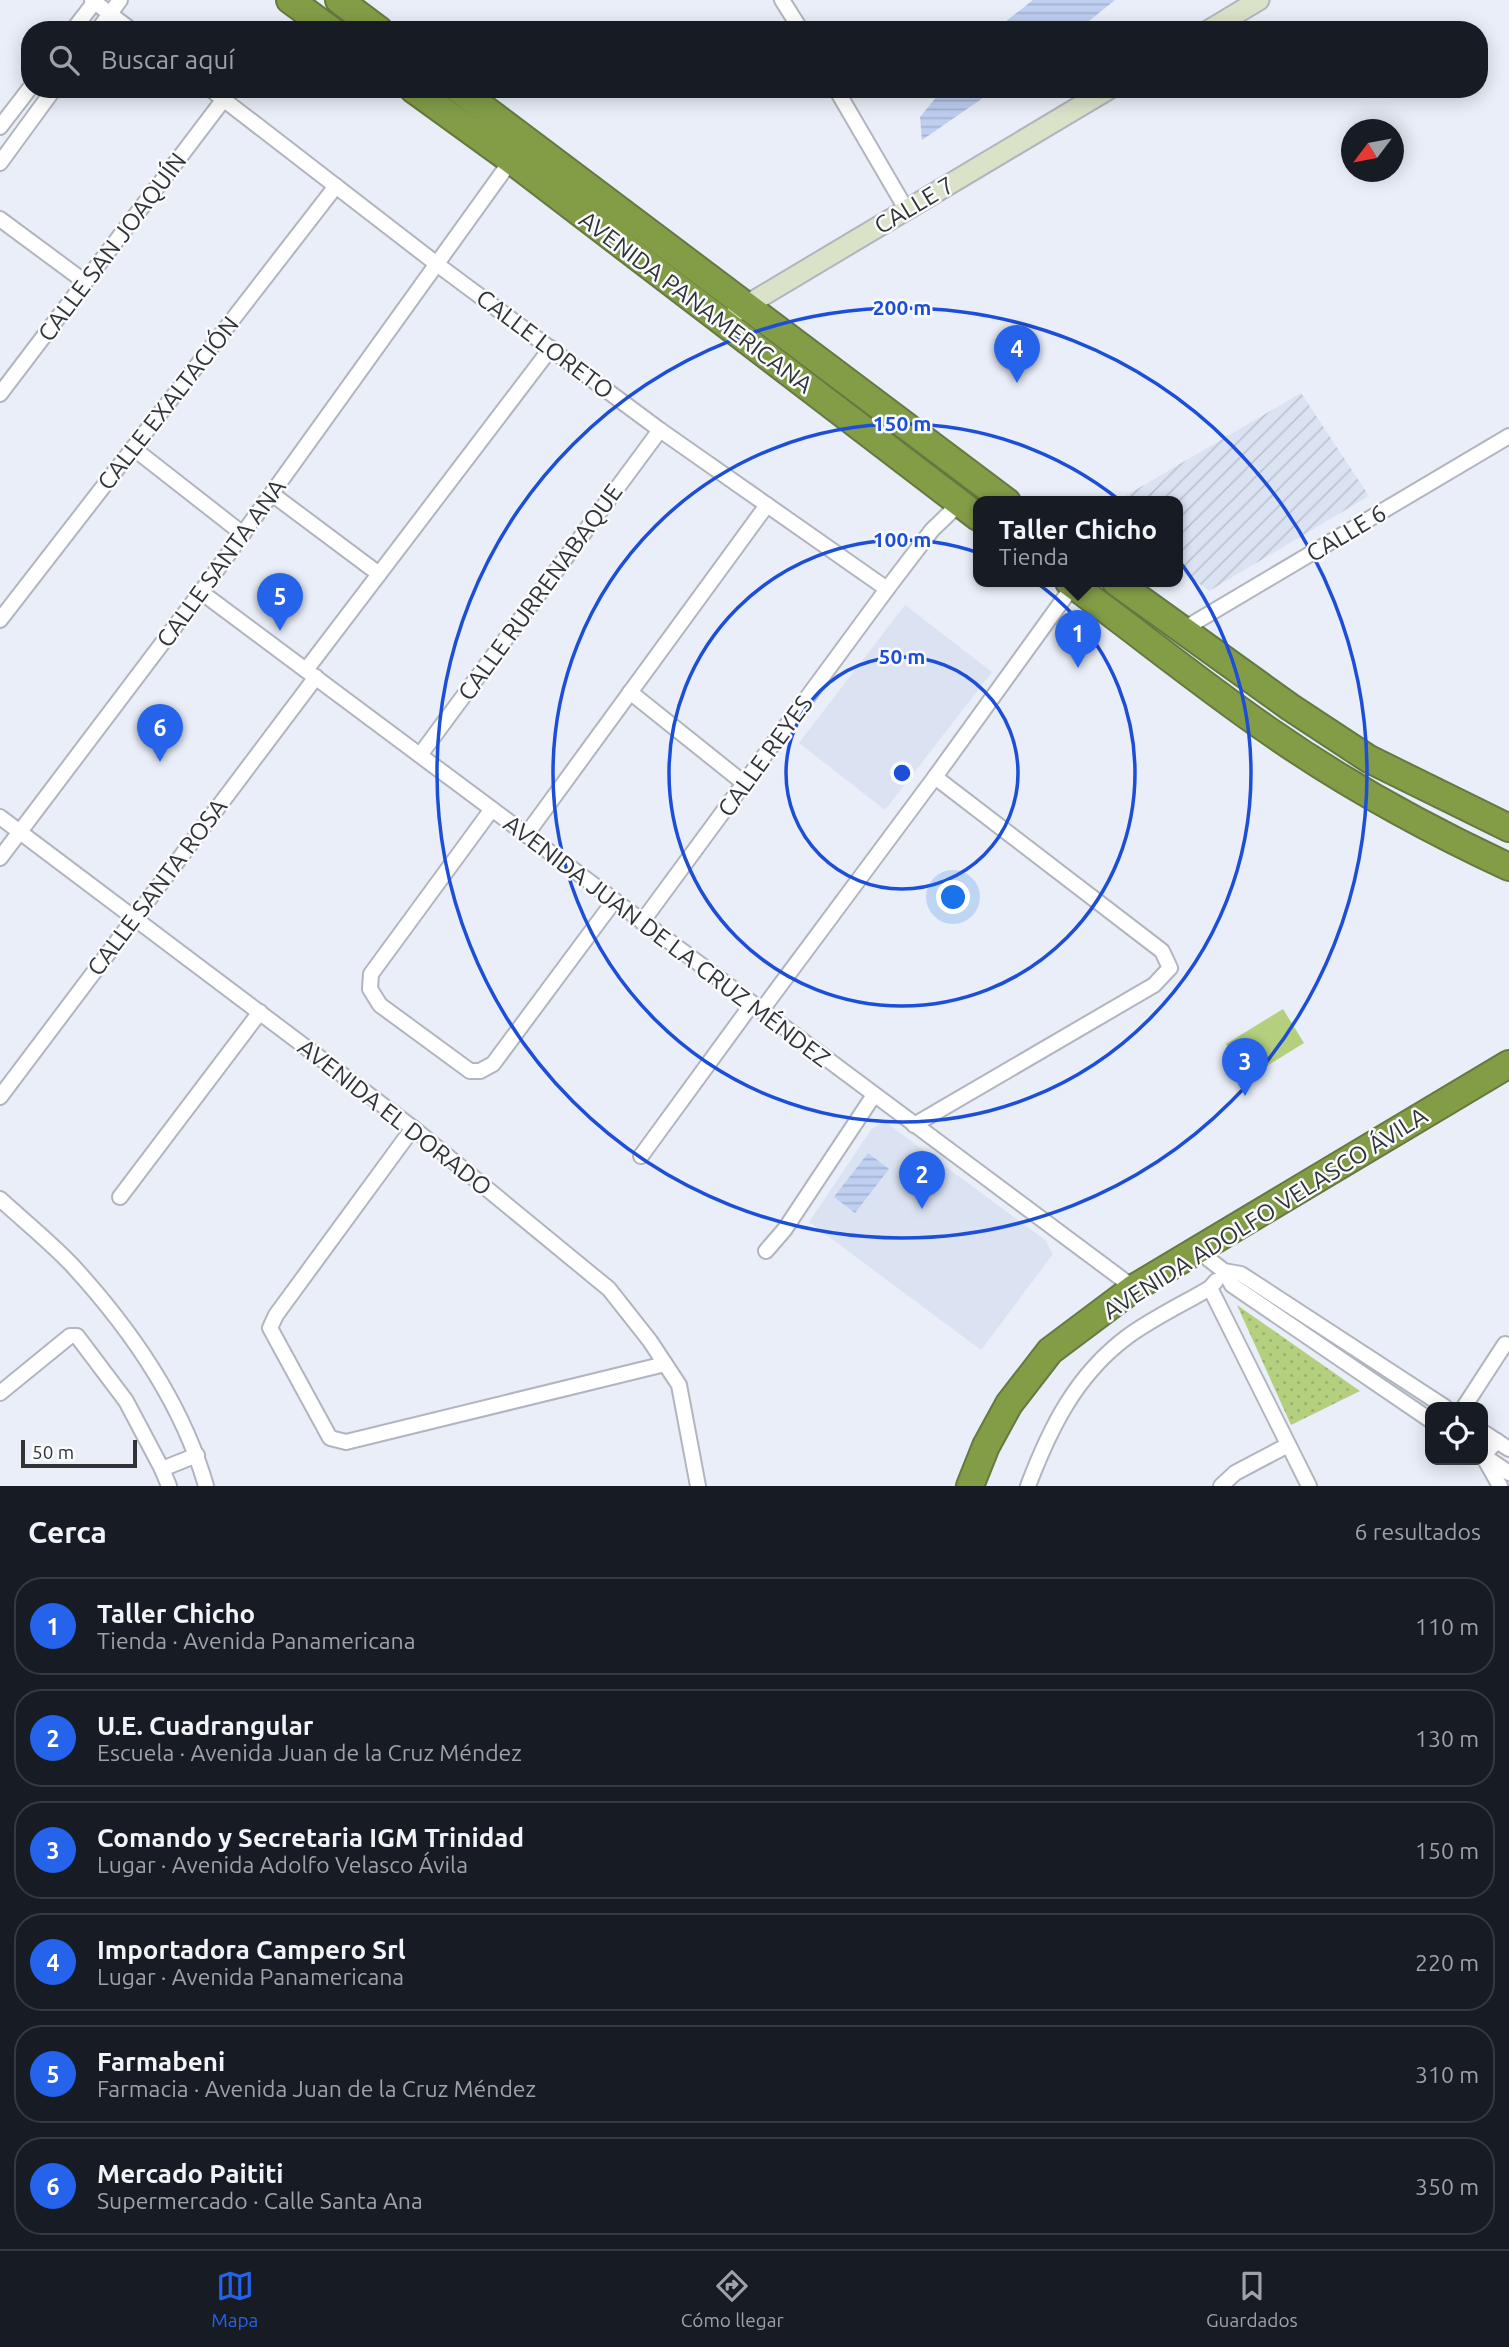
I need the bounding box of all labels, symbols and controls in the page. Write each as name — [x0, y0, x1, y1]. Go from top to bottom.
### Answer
search box — [21, 21, 1488, 98]
icon: search — [45, 41, 83, 79]
text: Buscar aquí — [101, 45, 235, 74]
north arrow — [1341, 119, 1404, 182]
street label: CALLE SAN JOAQUÍN — [32, 147, 192, 347]
street label: CALLE 7 — [869, 171, 959, 239]
street label: AVENIDA PANAMERICANA — [574, 206, 818, 399]
street label: CALLE LORETO — [471, 284, 619, 404]
text: 200 m — [873, 295, 931, 319]
street label: CALLE EXALTACIÓN — [91, 310, 244, 495]
pin: 4 — [994, 325, 1040, 383]
text: 150 m — [873, 411, 931, 435]
street label: CALLE SANTA ANA — [151, 473, 291, 652]
street label: CALLE RURRENABAQUE — [452, 479, 628, 705]
popup — [973, 496, 1183, 587]
street label: CALLE 6 — [1301, 499, 1391, 567]
text: Taller Chicho — [999, 515, 1157, 544]
text: 100 m — [873, 527, 931, 551]
text: Tienda — [999, 544, 1069, 569]
pin: 5 — [257, 573, 303, 631]
pin: 1 — [1055, 610, 1101, 668]
text: 50 m — [879, 644, 925, 668]
street label: CALLE REYES — [712, 690, 818, 822]
pin: 6 — [137, 704, 183, 762]
centre of rings — [890, 761, 914, 785]
street label: CALLE SANTA ROSA — [82, 793, 233, 981]
street label: AVENIDA JUAN DE LA CRUZ MÉNDEZ — [499, 809, 836, 1072]
your location — [936, 880, 970, 914]
street label: AVENIDA EL DORADO — [293, 1033, 497, 1201]
pin: 3 — [1222, 1038, 1268, 1096]
street label: AVENIDA ADOLFO VELASCO ÁVILA — [1097, 1101, 1432, 1324]
pin: 2 — [899, 1151, 945, 1209]
map controls — [1425, 1402, 1488, 1465]
button: locate — [1425, 1402, 1488, 1465]
scale bar — [21, 1437, 136, 1469]
text: 50 m — [32, 1441, 74, 1463]
text: Cerca — [28, 1515, 107, 1549]
text: 6 resultados — [1355, 1519, 1481, 1544]
text: Taller Chicho — [97, 1599, 255, 1628]
text: 1 — [47, 1614, 59, 1639]
text: 110 m — [1415, 1614, 1479, 1639]
text: Tienda · Avenida Panamericana — [97, 1628, 416, 1653]
text: U.E. Cuadrangular — [97, 1711, 314, 1740]
text: 2 — [47, 1726, 59, 1751]
text: 130 m — [1415, 1726, 1479, 1751]
text: Escuela · Avenida Juan de la Cruz Méndez — [97, 1740, 522, 1765]
text: Comando y Secretaria IGM Trinidad — [97, 1823, 524, 1852]
text: 3 — [47, 1838, 59, 1863]
text: 150 m — [1415, 1838, 1479, 1863]
text: Lugar · Avenida Adolfo Velasco Ávila — [97, 1852, 468, 1877]
text: Importadora Campero Srl — [97, 1935, 406, 1964]
text: 4 — [47, 1950, 59, 1975]
text: 220 m — [1415, 1950, 1479, 1975]
text: Lugar · Avenida Panamericana — [97, 1964, 404, 1989]
text: Farmabeni — [97, 2047, 225, 2076]
text: 5 — [47, 2062, 59, 2087]
text: 310 m — [1415, 2062, 1479, 2087]
text: Farmacia · Avenida Juan de la Cruz Méndez — [97, 2076, 536, 2101]
text: Mercado Paititi — [97, 2159, 284, 2188]
text: 6 — [47, 2174, 59, 2199]
text: 350 m — [1415, 2174, 1479, 2199]
text: Supermercado · Calle Santa Ana — [97, 2188, 423, 2213]
tab: Mapa — [211, 2267, 258, 2331]
tab: Cómo llegar — [681, 2267, 784, 2331]
tab: Guardados — [1206, 2267, 1298, 2331]

